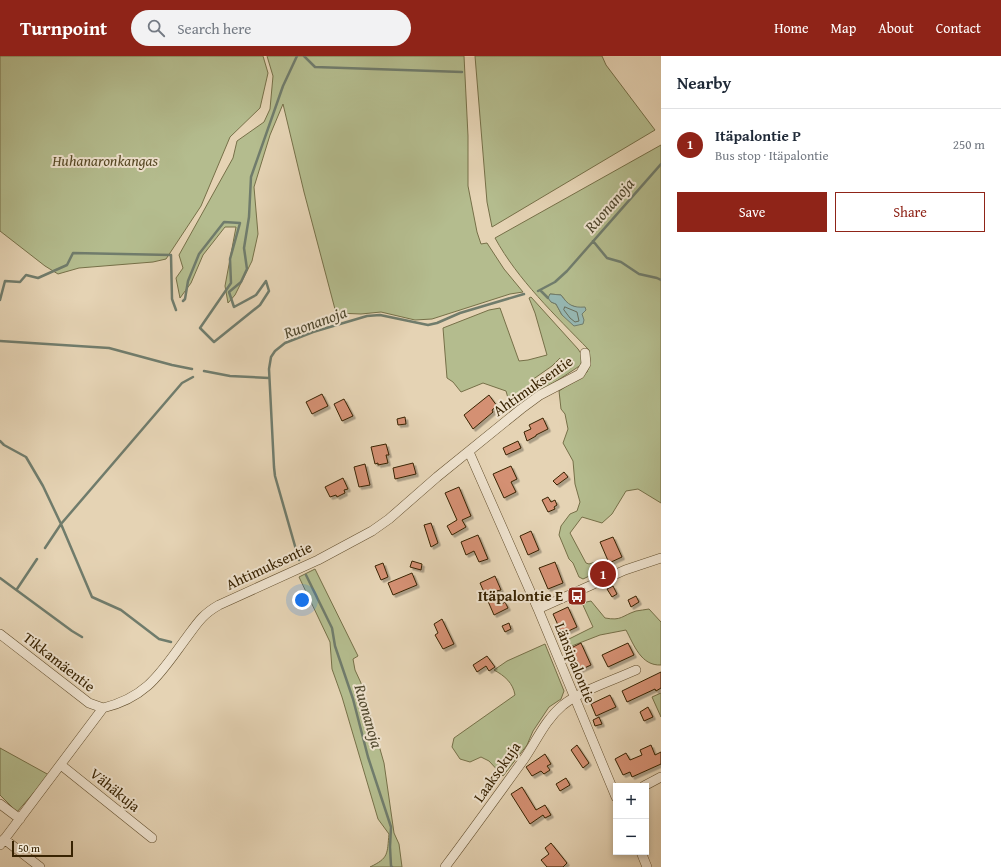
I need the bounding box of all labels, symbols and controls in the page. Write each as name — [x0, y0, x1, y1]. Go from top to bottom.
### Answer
search box — [131, 10, 411, 46]
text: Turnpoint — [20, 14, 107, 42]
icon: search — [145, 17, 167, 39]
text: Search here — [177, 18, 251, 39]
text: Home — [774, 18, 809, 38]
text: Map — [831, 18, 856, 38]
text: About — [878, 18, 914, 38]
text: Contact — [936, 18, 981, 38]
text: Nearby — [677, 70, 731, 95]
text: Itäpalontie P — [715, 125, 801, 146]
text: 1 — [687, 135, 693, 154]
text: 250 m — [953, 135, 985, 154]
text: Bus stop · Itäpalontie — [715, 146, 829, 165]
park label: Huhanaronkangas — [51, 150, 158, 171]
water label: Ruonanoja — [578, 172, 640, 238]
button: Save — [677, 192, 827, 232]
button: Share — [835, 192, 985, 232]
water label: Ruonanoja — [279, 299, 350, 345]
street label: Ahtimuksentie — [489, 350, 577, 421]
street label: Ahtimuksentie — [222, 536, 315, 595]
pin: 1 — [590, 559, 616, 589]
place label: Itäpalontie E — [478, 585, 563, 606]
bus stop icon: Itäpalontie E — [566, 585, 588, 607]
your location — [292, 590, 312, 610]
street label: Länsipalontie — [550, 619, 601, 706]
street label: Tikkamäentie — [19, 627, 100, 696]
water label: Ruonanoja — [348, 680, 390, 751]
street label: Laaksokuja — [468, 737, 525, 806]
street label: Vähäkuja — [86, 763, 145, 816]
map controls — [613, 783, 649, 855]
button: + — [613, 783, 649, 819]
button: − — [613, 819, 649, 855]
scale bar — [12, 839, 73, 858]
text: 50 m — [18, 840, 40, 856]

